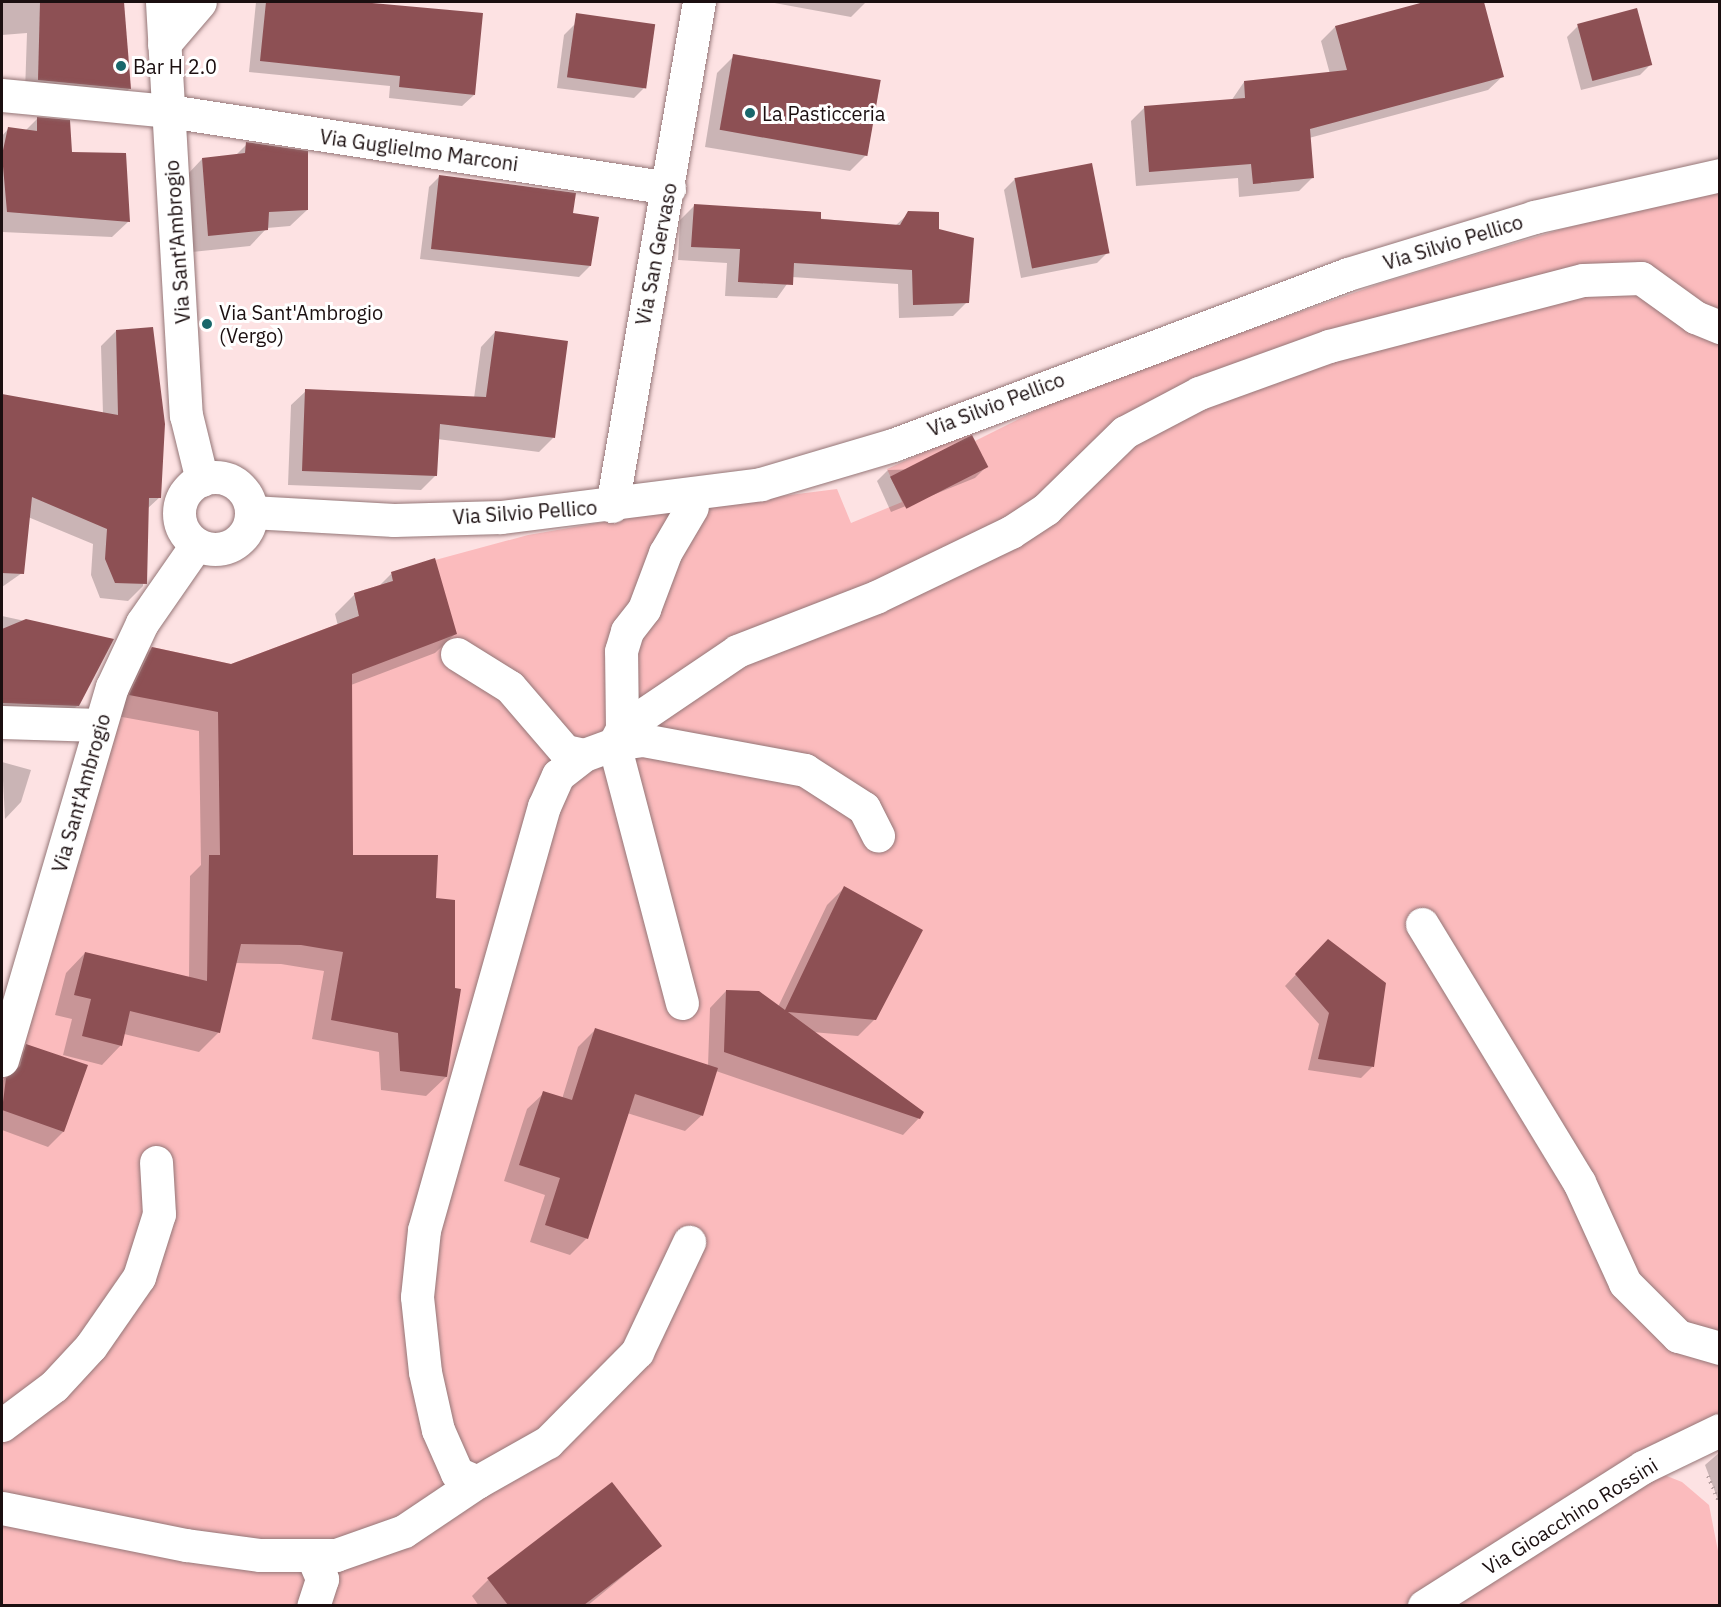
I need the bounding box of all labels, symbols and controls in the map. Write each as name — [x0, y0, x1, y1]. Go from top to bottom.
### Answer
place label: Bar H 2.0 — [133, 54, 217, 78]
marker: Bar H 2.0 — [114, 59, 128, 73]
place label: La Pasticceria — [762, 101, 885, 125]
marker: La Pasticceria — [743, 106, 757, 120]
street label: Via Guglielmo Marconi — [318, 124, 520, 176]
street label: Via Sant'Ambrogio — [159, 159, 195, 325]
street label: Via San Gervaso — [630, 181, 682, 327]
street label: Via Silvio Pellico — [1380, 209, 1526, 275]
place label: Via Sant'Ambrogio (Vergo) — [219, 300, 383, 347]
marker: Via Sant'Ambrogio (Vergo) — [200, 317, 214, 331]
street label: Via Silvio Pellico — [924, 367, 1068, 441]
street label: Via Silvio Pellico — [452, 495, 598, 529]
street label: Via Sant'Ambrogio — [47, 711, 115, 875]
street label: Via Gioacchino Rossini — [1478, 1452, 1662, 1580]

